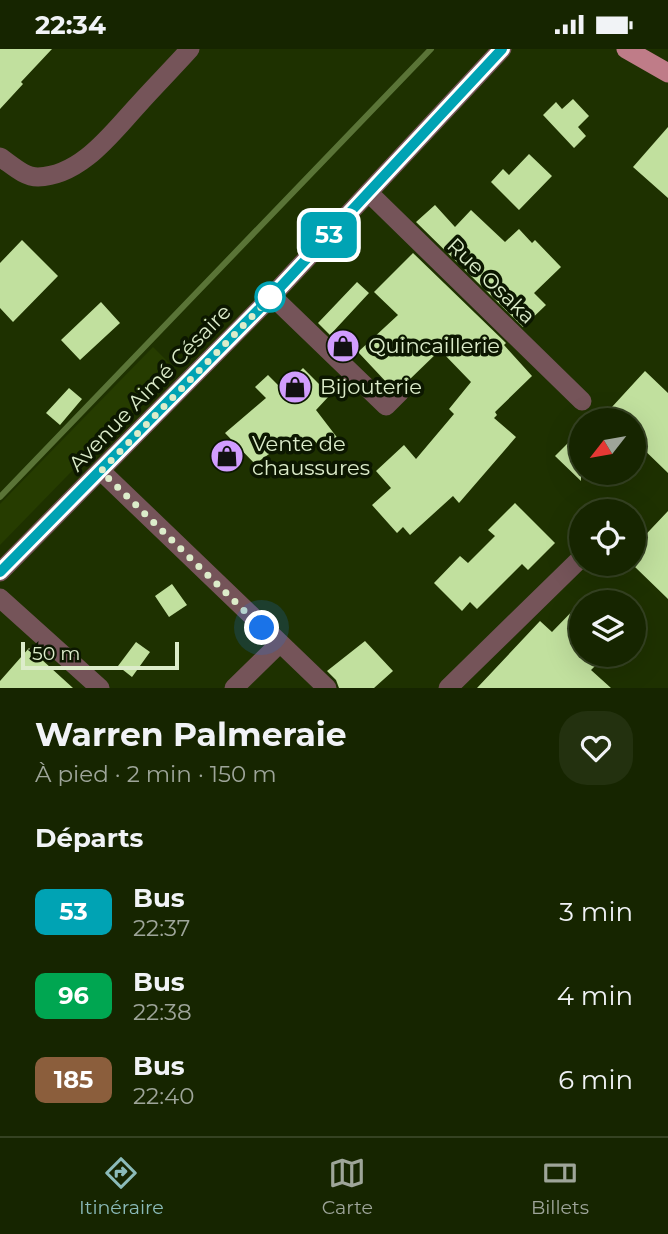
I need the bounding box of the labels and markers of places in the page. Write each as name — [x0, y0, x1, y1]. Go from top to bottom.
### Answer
unlabelled marker — [255, 282, 285, 312]
shop icon: Quincaillerie — [324, 327, 362, 365]
place label: Quincaillerie — [368, 333, 500, 358]
shop icon: Bijouterie — [276, 368, 314, 406]
place label: Bijouterie — [320, 374, 422, 399]
place label: Vente de chaussures — [252, 431, 370, 480]
shop icon: Vente de chaussures — [208, 437, 246, 475]

